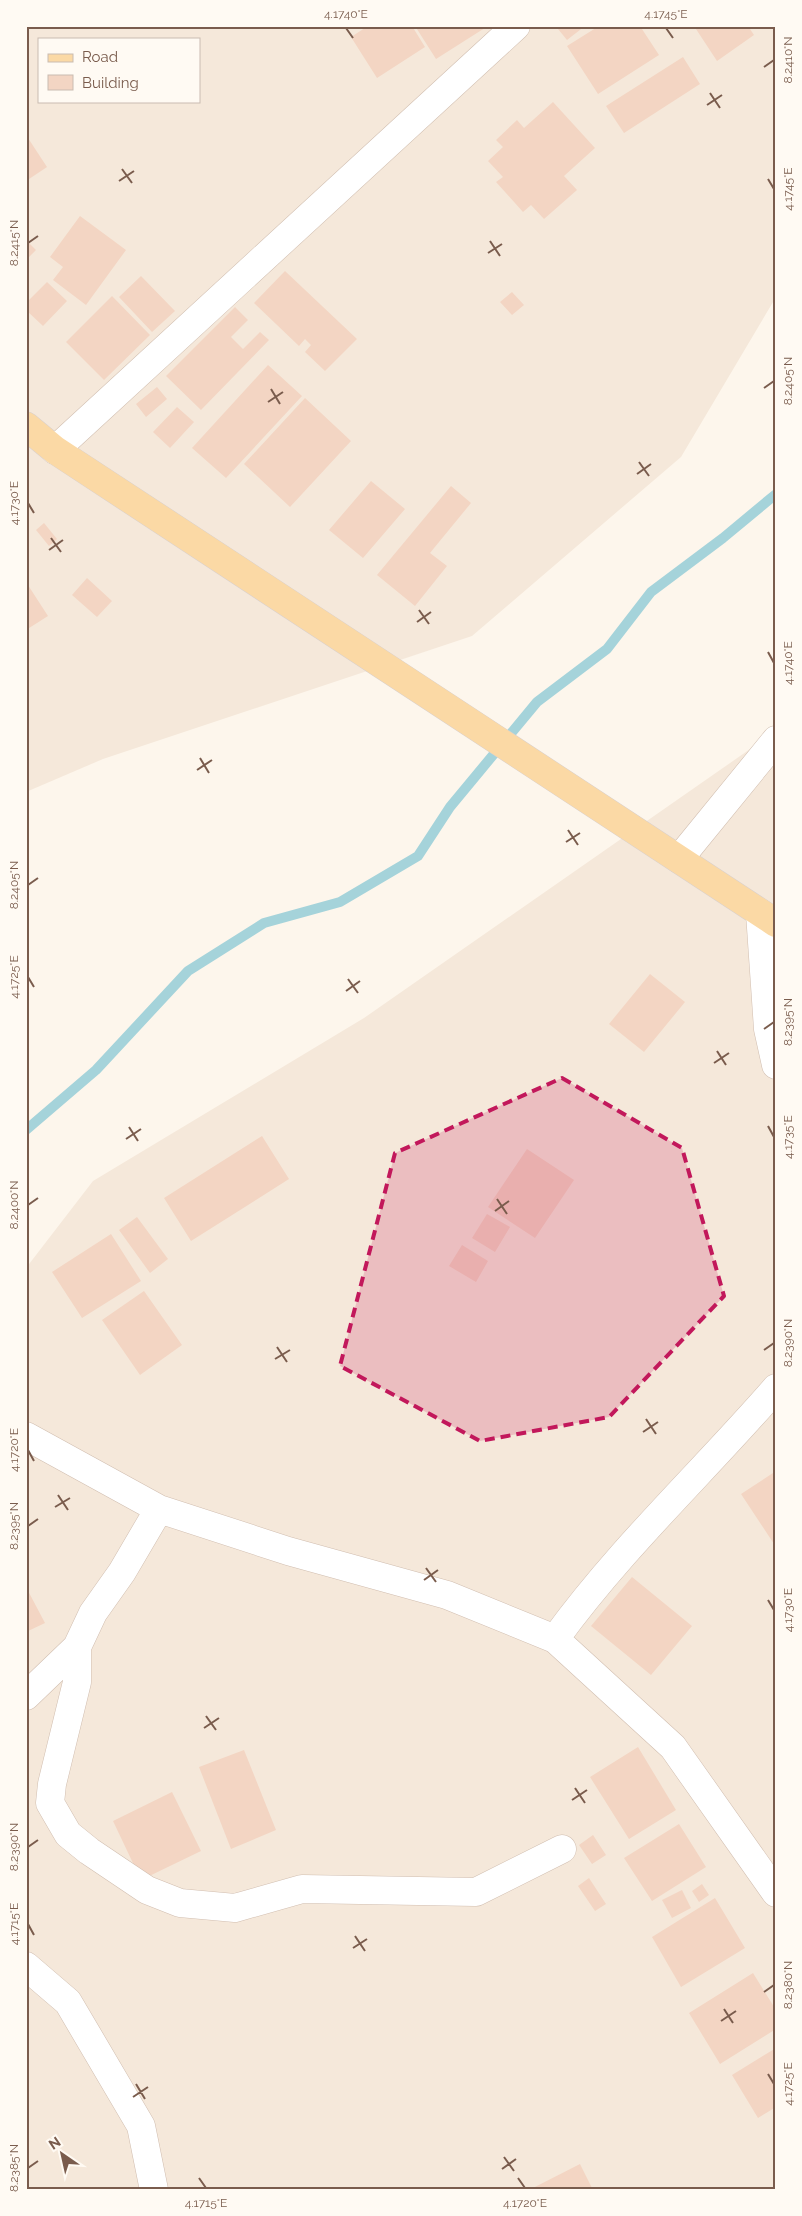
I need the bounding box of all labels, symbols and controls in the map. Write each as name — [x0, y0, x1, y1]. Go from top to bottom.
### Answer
text: 4.1740°E — [324, 7, 368, 21]
text: 4.1745°E — [644, 7, 688, 21]
text: 8.2410°N — [781, 37, 795, 83]
legend — [38, 38, 200, 102]
text: Road — [82, 48, 118, 66]
text: Building — [82, 74, 139, 92]
text: 4.1745°E — [781, 167, 795, 211]
text: 8.2415°N — [7, 220, 21, 266]
text: 8.2405°N — [781, 357, 795, 405]
text: 4.1730°E — [7, 481, 21, 525]
text: 4.1740°E — [781, 641, 795, 685]
text: 8.2405°N — [7, 861, 21, 909]
text: 4.1725°E — [7, 955, 21, 999]
text: 8.2395°N — [781, 998, 795, 1046]
text: 4.1735°E — [781, 1115, 795, 1159]
text: 8.2400°N — [7, 1180, 21, 1230]
text: 8.2390°N — [781, 1319, 795, 1367]
text: 4.1720°E — [7, 1428, 21, 1472]
text: 8.2395°N — [7, 1502, 21, 1550]
text: 4.1730°E — [781, 1588, 795, 1632]
text: 8.2390°N — [7, 1823, 21, 1871]
text: 4.1715°E — [7, 1903, 21, 1945]
text: 8.2380°N — [781, 1961, 795, 2009]
text: 4.1725°E — [781, 2062, 795, 2106]
north arrow — [38, 2128, 88, 2178]
text: N — [46, 2134, 64, 2153]
text: 8.2385°N — [7, 2144, 21, 2192]
text: 4.1715°E — [185, 2196, 227, 2210]
text: 4.1720°E — [503, 2196, 547, 2210]

